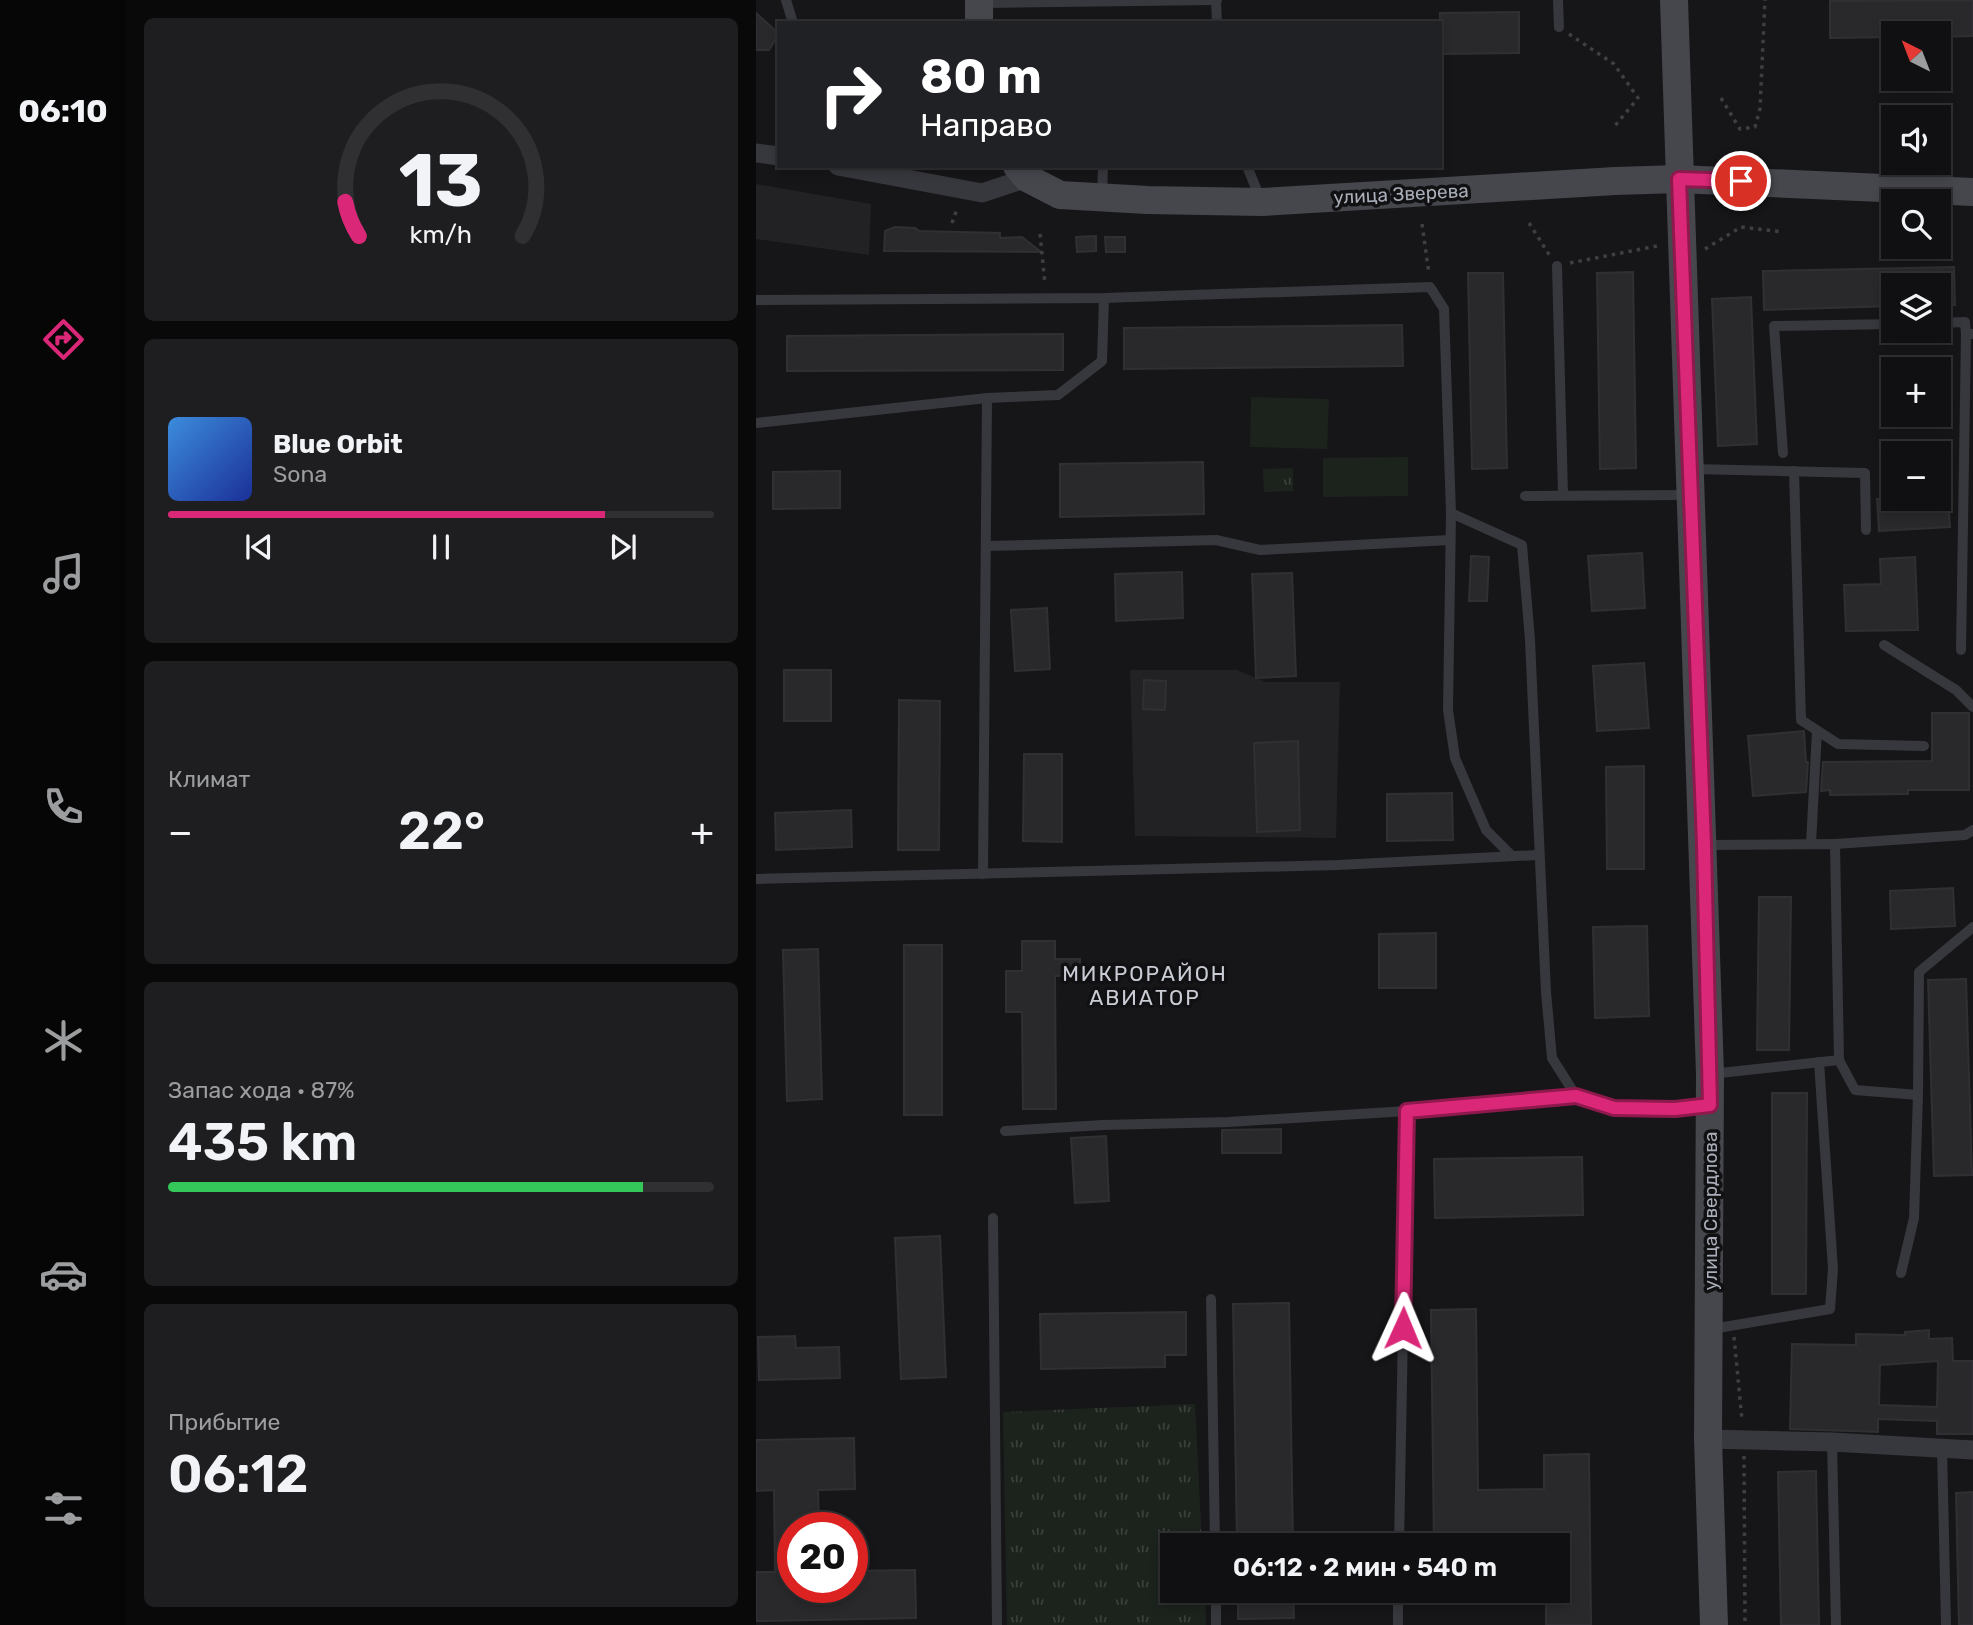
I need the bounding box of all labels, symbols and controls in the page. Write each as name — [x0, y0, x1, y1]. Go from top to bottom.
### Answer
north arrow — [1881, 21, 1951, 91]
map controls — [1881, 21, 1951, 511]
text: 80 m — [920, 47, 1042, 105]
icon: right — [805, 49, 896, 140]
text: 06:10 — [18, 92, 108, 130]
button: sound — [1881, 105, 1951, 175]
text: Направо — [920, 106, 1053, 144]
text: 13 — [399, 138, 483, 224]
pin — [1711, 151, 1771, 211]
icon: arrive — [1722, 162, 1760, 200]
street label: улица Зверева — [1333, 179, 1469, 209]
button: search — [1881, 189, 1951, 259]
text: km/h — [410, 220, 472, 249]
button: layers — [1881, 273, 1951, 343]
icon: directions — [39, 315, 88, 364]
button: + — [1881, 357, 1951, 427]
text: Blue Orbit — [273, 429, 403, 460]
button: − — [1881, 441, 1951, 511]
text: Sona — [273, 460, 327, 488]
icon: previous — [240, 528, 278, 566]
icon: pause — [422, 528, 460, 566]
icon: next — [604, 528, 642, 566]
icon: music — [39, 549, 88, 598]
text: Климат — [168, 765, 250, 793]
icon: phone — [39, 782, 88, 831]
text: 22° — [398, 800, 485, 862]
text: − — [168, 809, 193, 855]
text: + — [690, 809, 714, 855]
district label: МИКРОРАЙОН АВИАТОР — [1062, 961, 1228, 1010]
icon: climate — [39, 1016, 88, 1065]
text: Запас хода · 87% — [168, 1076, 355, 1104]
text: 435 km — [168, 1111, 357, 1173]
street label: улица Свердлова — [1699, 1131, 1722, 1291]
icon: car — [39, 1250, 88, 1299]
position arrow — [1366, 1291, 1440, 1365]
text: Прибытие — [168, 1408, 280, 1436]
text: 06:12 — [168, 1443, 309, 1505]
icon: filters — [39, 1484, 88, 1533]
speed limit sign: 20 — [777, 1512, 868, 1603]
text: 06:12 · 2 мин · 540 m — [1233, 1552, 1497, 1583]

